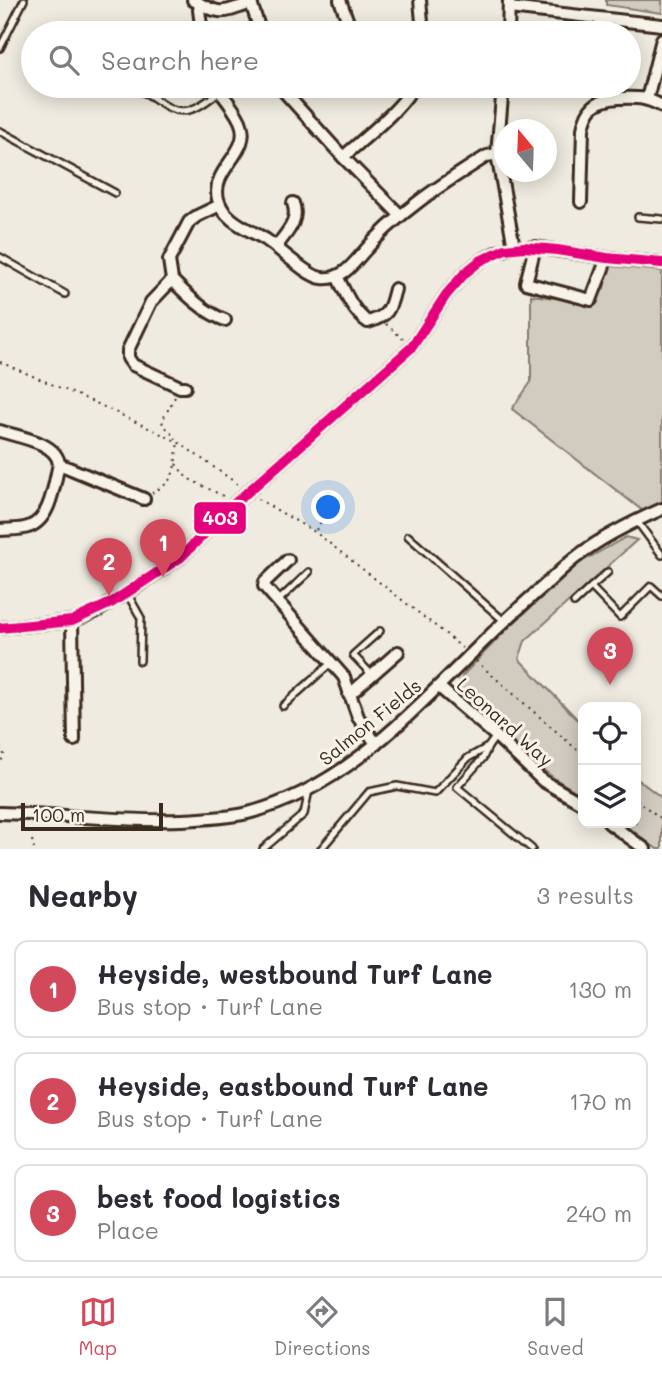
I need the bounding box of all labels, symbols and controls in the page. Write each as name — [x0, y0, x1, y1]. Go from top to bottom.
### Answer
search box — [21, 21, 641, 98]
icon: search — [45, 41, 83, 79]
text: Search here — [101, 43, 259, 77]
north arrow — [494, 119, 557, 182]
your location — [311, 490, 345, 524]
line badge: 403 — [193, 501, 247, 535]
text: 403 — [202, 505, 238, 530]
pin: 1 — [140, 519, 186, 577]
pin: 2 — [86, 538, 132, 596]
pin: 3 — [587, 627, 633, 685]
street label: Leonard Way — [452, 672, 559, 772]
street label: Salmon Fields — [313, 673, 426, 771]
map controls — [578, 702, 641, 828]
button: locate — [578, 702, 641, 765]
button: layers — [578, 765, 641, 828]
scale bar — [21, 800, 163, 832]
text: 100 m — [32, 802, 85, 827]
text: Nearby — [28, 875, 138, 915]
text: 3 results — [537, 880, 634, 910]
text: Heyside, westbound Turf Lane — [97, 957, 493, 991]
text: 1 — [48, 974, 58, 1004]
text: 130 m — [568, 974, 632, 1004]
text: Bus stop · Turf Lane — [97, 991, 323, 1021]
text: Heyside, eastbound Turf Lane — [97, 1069, 489, 1103]
text: 2 — [47, 1086, 59, 1116]
text: 170 m — [569, 1086, 632, 1116]
text: Bus stop · Turf Lane — [97, 1103, 323, 1133]
text: best food logistics — [97, 1181, 341, 1215]
text: 3 — [46, 1198, 60, 1228]
text: 240 m — [566, 1198, 632, 1228]
text: Place — [97, 1215, 159, 1245]
tab: Map — [78, 1293, 117, 1360]
tab: Directions — [274, 1293, 370, 1360]
tab: Saved — [527, 1293, 584, 1360]

